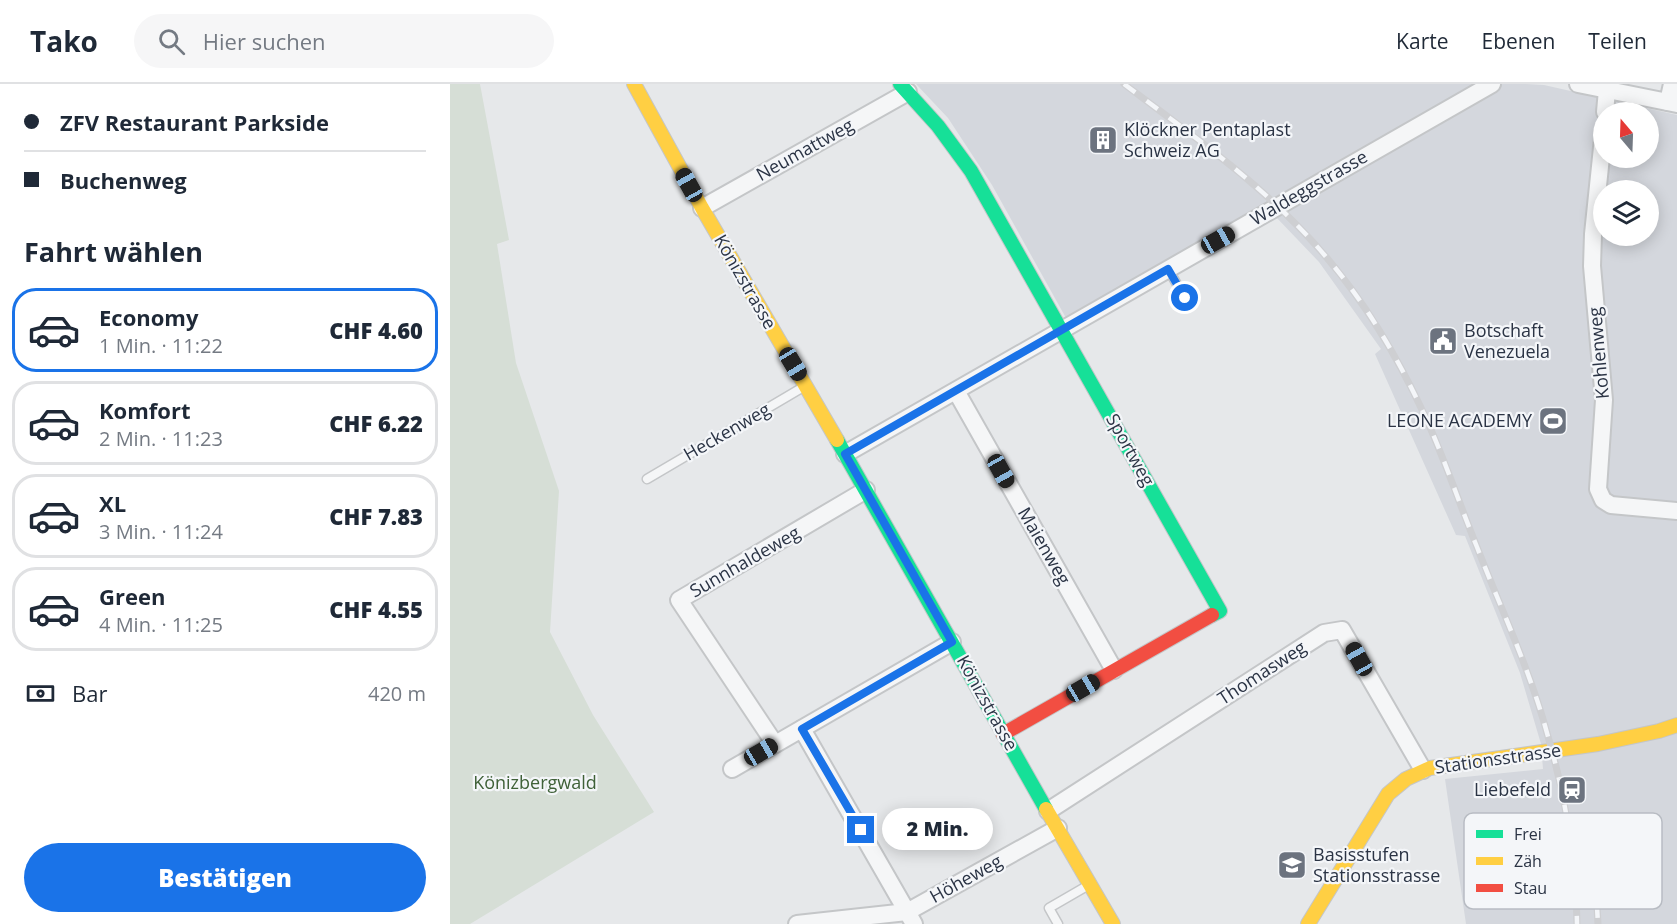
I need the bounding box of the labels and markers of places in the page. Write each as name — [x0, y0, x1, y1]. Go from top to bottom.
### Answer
place label: Klöckner Pentaplast Schweiz AG — [1124, 117, 1291, 162]
building icon: Klöckner Pentaplast Schweiz AG — [1087, 124, 1119, 156]
place label: Botschaft Venezuela — [1464, 318, 1550, 363]
public building icon: Botschaft Venezuela — [1427, 325, 1459, 357]
sports icon: LEONE ACADEMY — [1537, 405, 1569, 437]
place label: LEONE ACADEMY — [1387, 408, 1533, 432]
station icon: Liebefeld — [1556, 774, 1588, 806]
place label: Liebefeld — [1474, 777, 1551, 801]
place label: Basisstufen Stationsstrasse — [1313, 842, 1440, 887]
school or university icon: Basisstufen Stationsstrasse — [1276, 849, 1308, 881]

